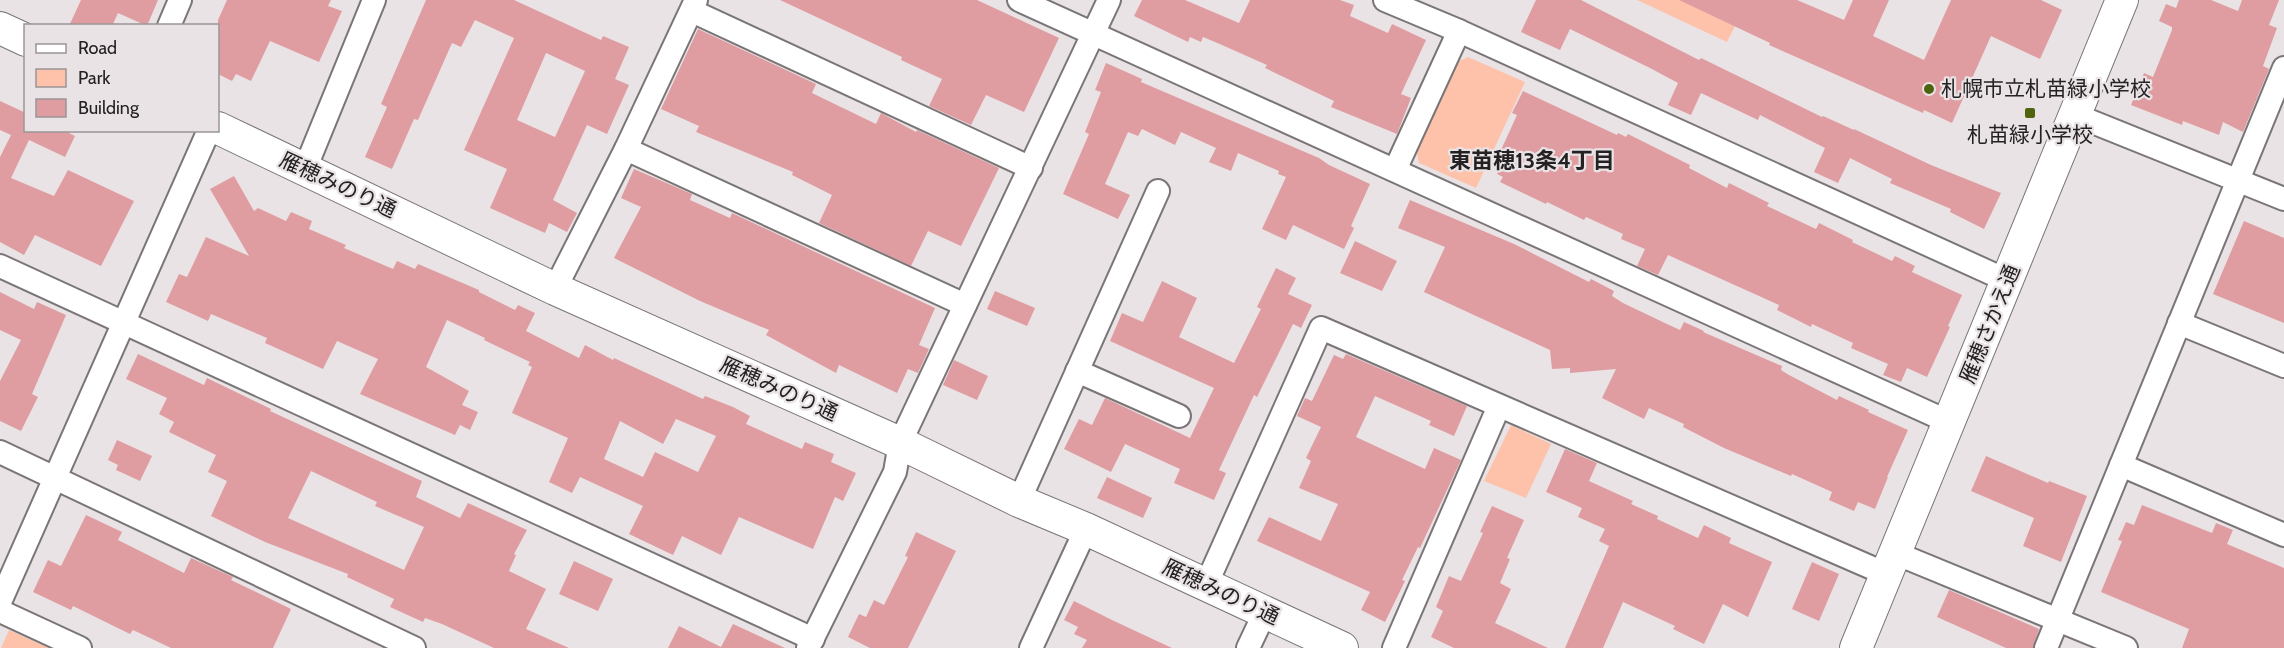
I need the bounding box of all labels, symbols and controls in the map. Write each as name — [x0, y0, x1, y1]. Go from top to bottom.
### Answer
legend — [24, 24, 219, 132]
text: Road — [78, 37, 117, 59]
text: Park — [78, 67, 111, 89]
place label: 札幌市立札苗緑小学校 — [1941, 76, 2151, 101]
marker: 札幌市立札苗緑小学校 — [1922, 82, 1936, 96]
text: Building — [78, 97, 140, 119]
marker: 札苗緑小学校 — [2023, 106, 2037, 120]
place label: 札苗緑小学校 — [1967, 122, 2093, 147]
street label: 雁穂みのり通 — [276, 147, 401, 223]
district label: 東苗穂13条4丁目 — [1449, 147, 1615, 174]
street label: 雁穂さかえ通 — [1954, 261, 2025, 387]
street label: 雁穂みのり通 — [717, 351, 842, 426]
street label: 雁穂みのり通 — [1159, 554, 1284, 630]

